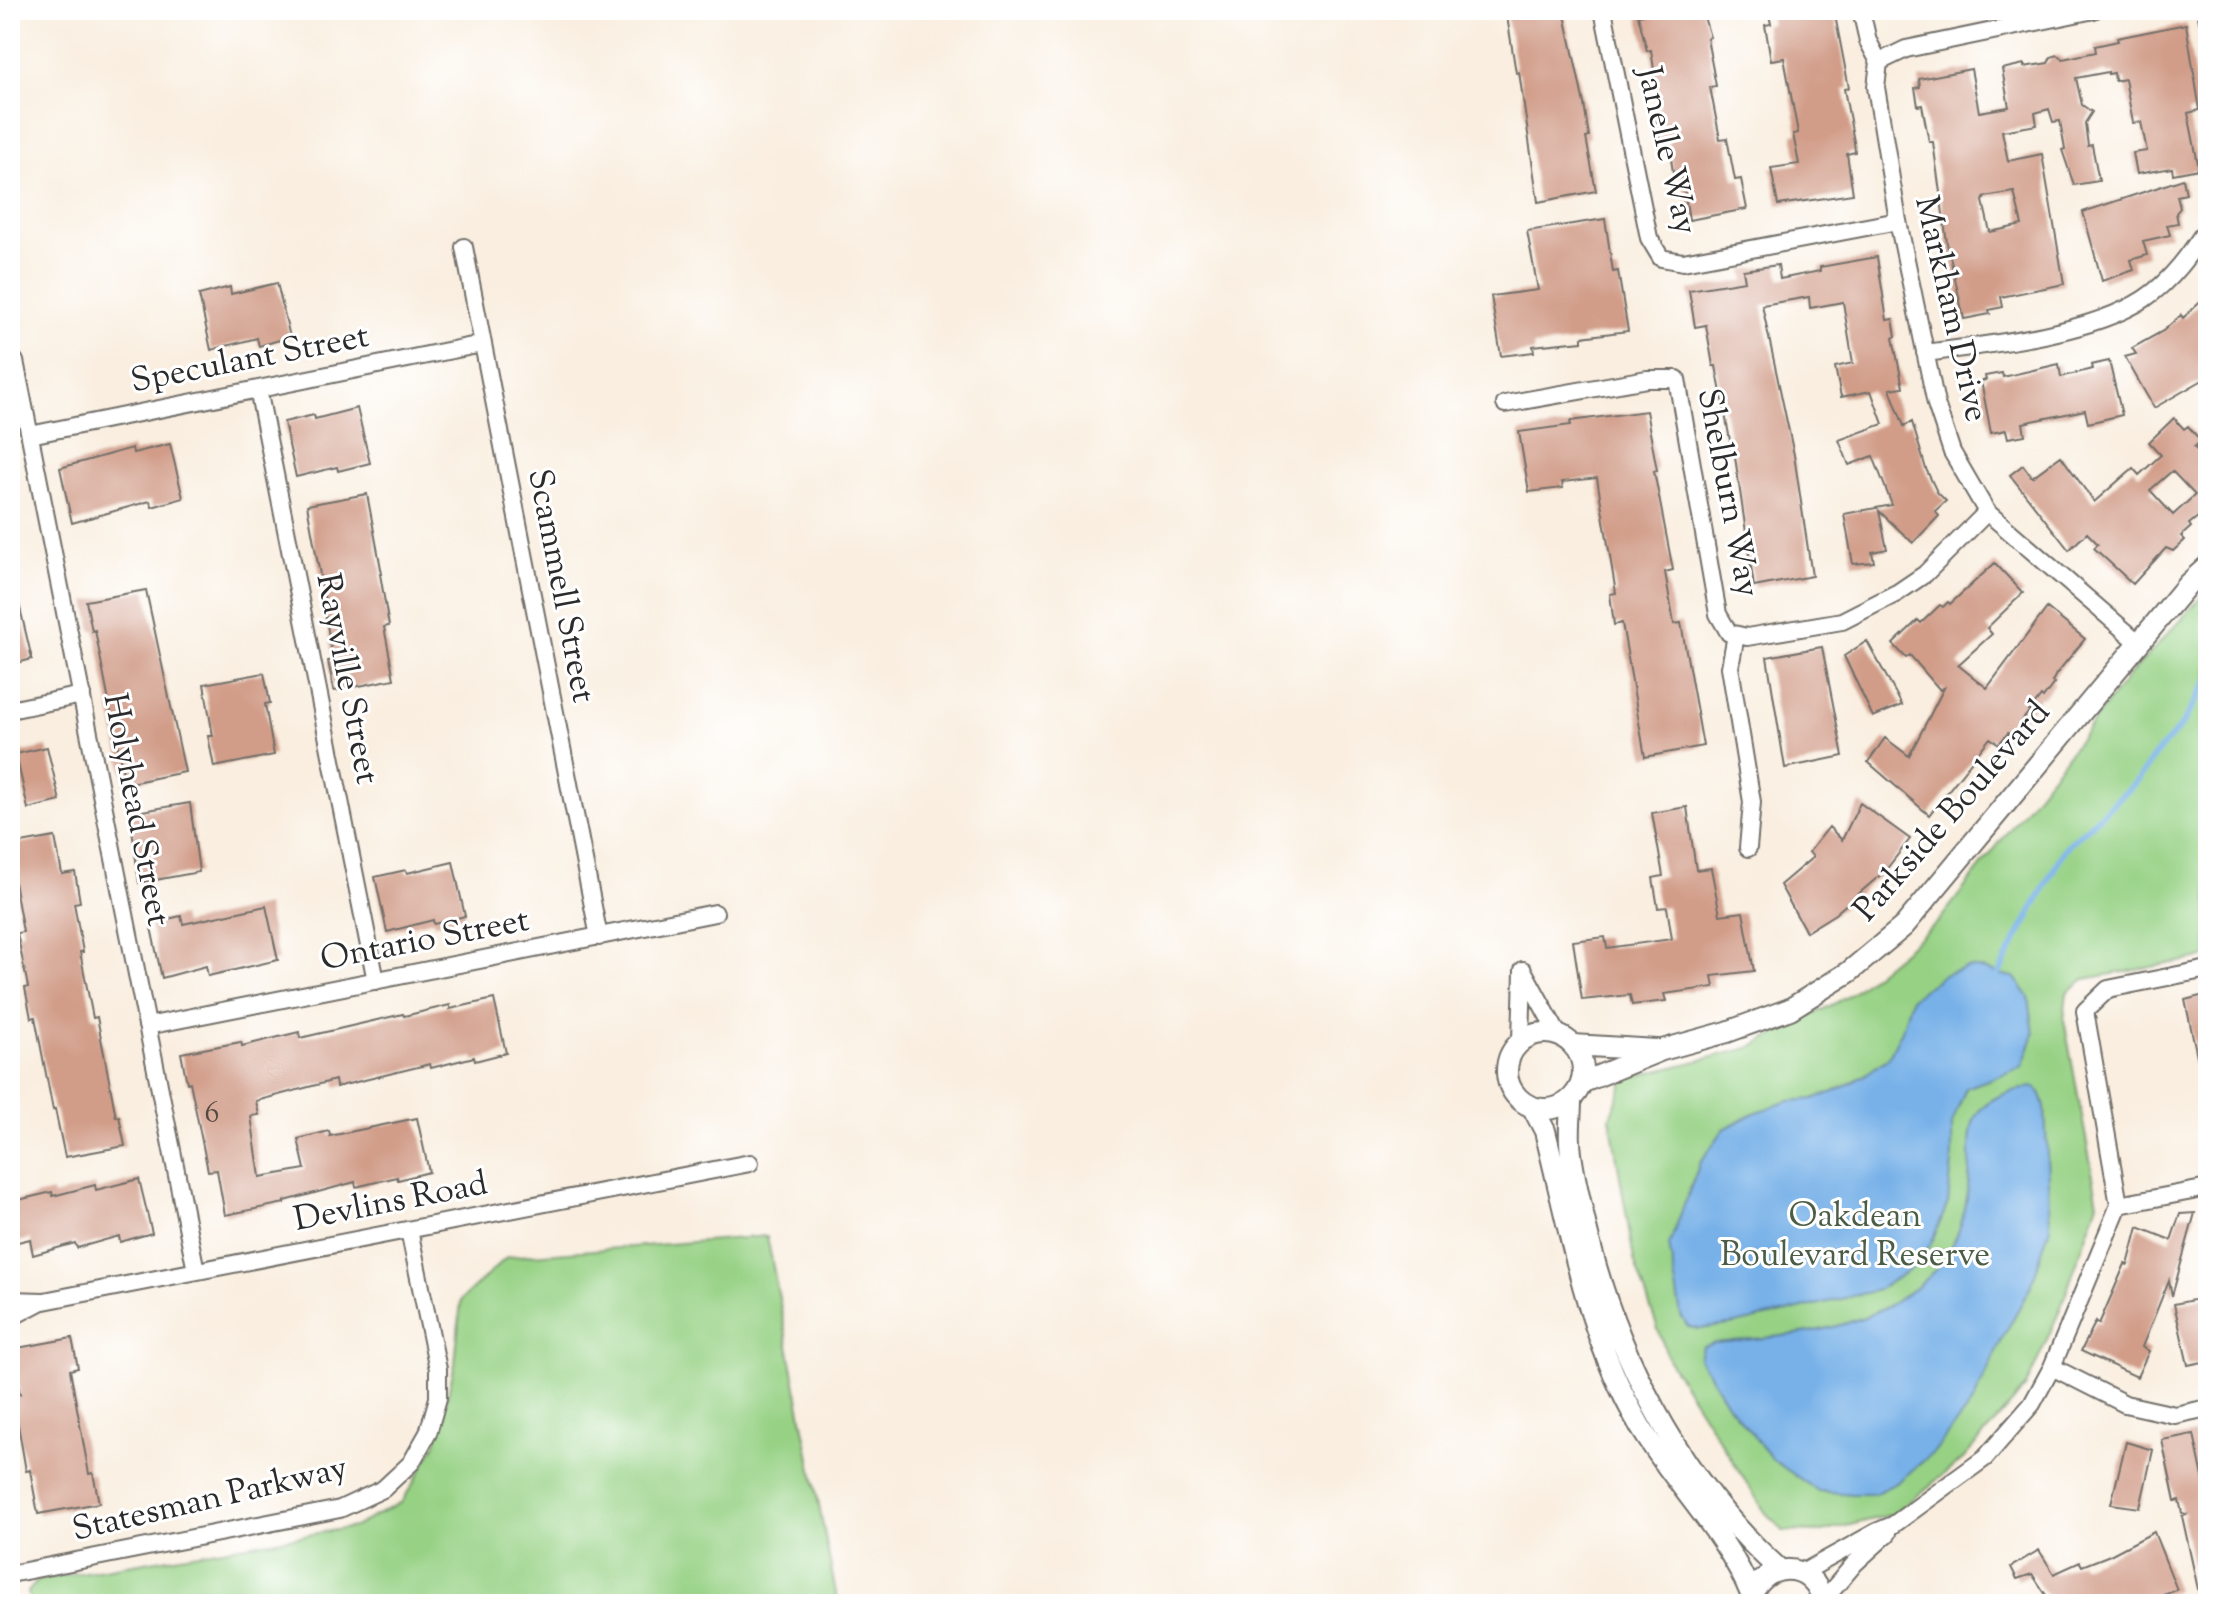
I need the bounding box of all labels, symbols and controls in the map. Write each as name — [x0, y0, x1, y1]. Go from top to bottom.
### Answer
street label: Janelle Way — [1622, 60, 1709, 240]
street label: Markham Drive — [1900, 191, 2000, 427]
street label: Speculant Street — [127, 313, 374, 407]
street label: Shelburn Way — [1683, 385, 1771, 602]
street label: Scammell Street — [513, 465, 607, 707]
street label: Rayville Street — [302, 570, 390, 789]
street label: Holyhead Street — [88, 689, 182, 931]
street label: Parkside Boulevard — [1843, 691, 2063, 933]
street label: Ontario Street — [317, 897, 534, 985]
house number: 6 — [205, 1093, 219, 1136]
street label: Devlins Road — [290, 1160, 492, 1246]
park label: Oakdean Boulevard Reserve — [1720, 1193, 1990, 1281]
street label: Statesman Parkway — [68, 1444, 353, 1555]

